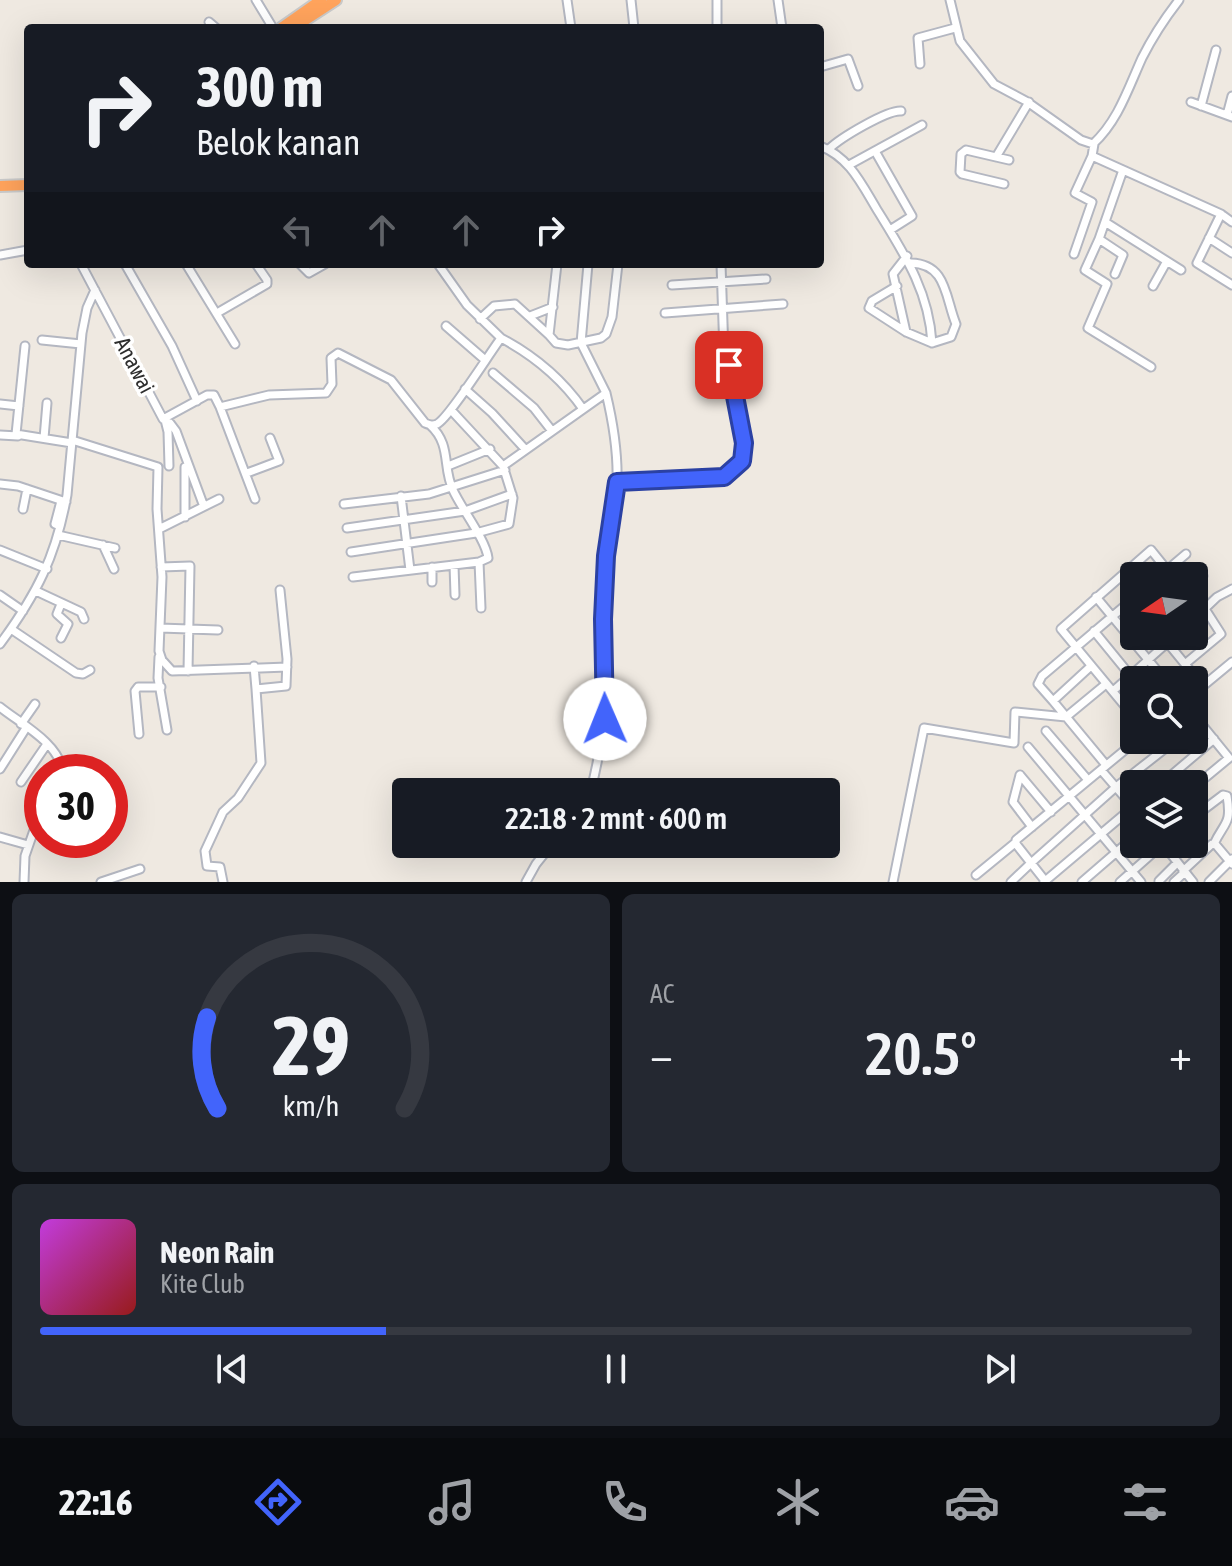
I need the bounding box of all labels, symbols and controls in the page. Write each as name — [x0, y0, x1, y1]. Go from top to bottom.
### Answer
text: 300 m — [196, 55, 323, 119]
icon: right — [64, 56, 168, 160]
text: Belok kanan — [196, 121, 361, 163]
icon: left — [276, 208, 320, 252]
icon: ahead — [360, 208, 404, 252]
icon: ahead — [444, 208, 488, 252]
icon: right — [528, 208, 572, 252]
pin — [695, 331, 763, 399]
street label: Anawai — [109, 332, 161, 398]
icon: arrive — [707, 343, 751, 387]
north arrow — [1120, 562, 1208, 650]
map controls — [1120, 562, 1208, 858]
button: search — [1120, 666, 1208, 754]
position arrow — [563, 677, 647, 761]
speed limit sign: 30 — [24, 754, 128, 858]
button: layers — [1120, 770, 1208, 858]
text: 22:18 · 2 mnt · 600 m — [505, 801, 727, 835]
text: AC — [650, 979, 674, 1009]
text: 29 — [272, 997, 350, 1093]
text: 20.5° — [865, 1019, 977, 1088]
text: − — [650, 1029, 673, 1079]
text: + — [1169, 1029, 1192, 1079]
text: km/h — [283, 1089, 339, 1122]
text: Neon Rain — [160, 1235, 274, 1269]
text: Kite Club — [160, 1269, 245, 1299]
icon: previous — [210, 1347, 254, 1391]
icon: pause — [594, 1347, 638, 1391]
icon: next — [978, 1347, 1022, 1391]
icon: directions — [250, 1474, 306, 1530]
icon: music — [424, 1474, 480, 1530]
icon: phone — [597, 1474, 653, 1530]
icon: climate — [770, 1474, 826, 1530]
icon: car — [944, 1474, 1000, 1530]
icon: filters — [1117, 1474, 1173, 1530]
text: 22:16 — [59, 1481, 133, 1523]

